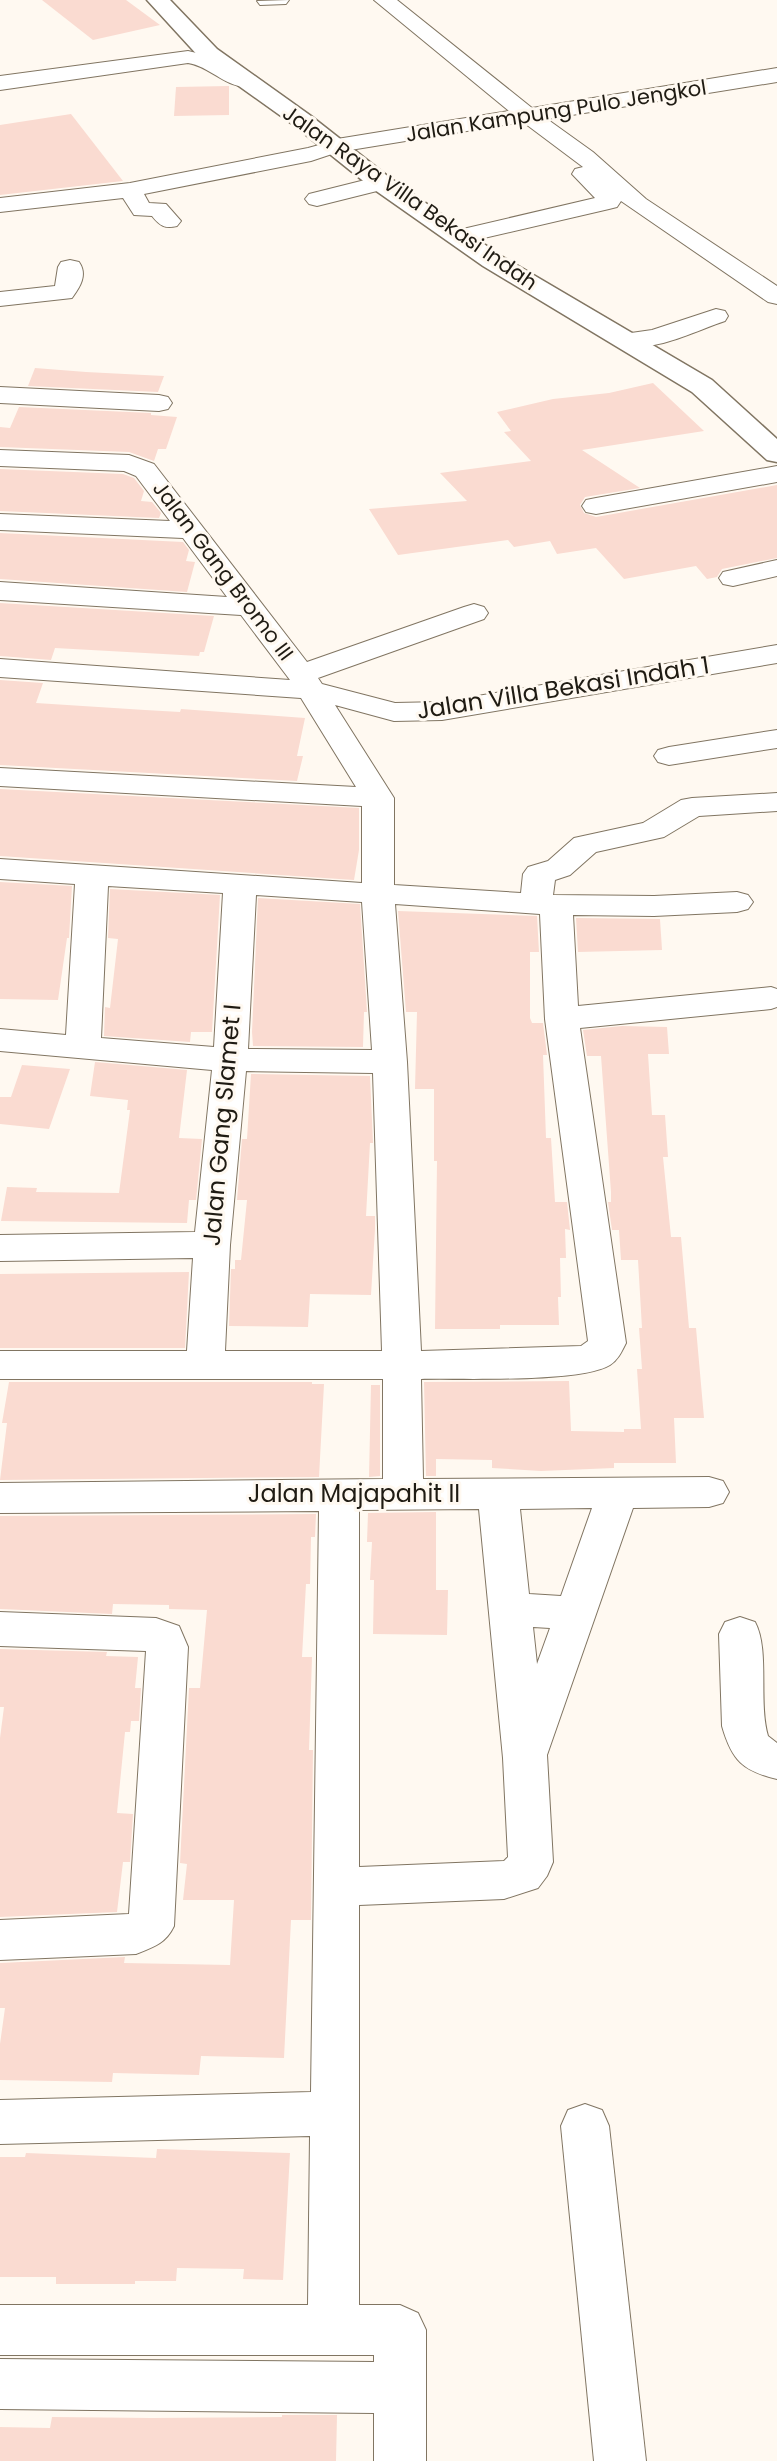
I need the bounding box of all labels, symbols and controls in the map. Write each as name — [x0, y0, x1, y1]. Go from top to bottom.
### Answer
street label: Jalan Kampung Pulo Jengkol — [404, 72, 708, 149]
street label: Jalan Raya Villa Bekasi Indah — [277, 98, 543, 297]
street label: Jalan Gang Bromo III — [146, 475, 301, 666]
street label: Jalan Villa Bekasi Indah 1 — [414, 648, 711, 727]
street label: Jalan Gang Slamet I — [194, 1003, 249, 1247]
street label: Jalan Majapahit II — [248, 1477, 460, 1510]

